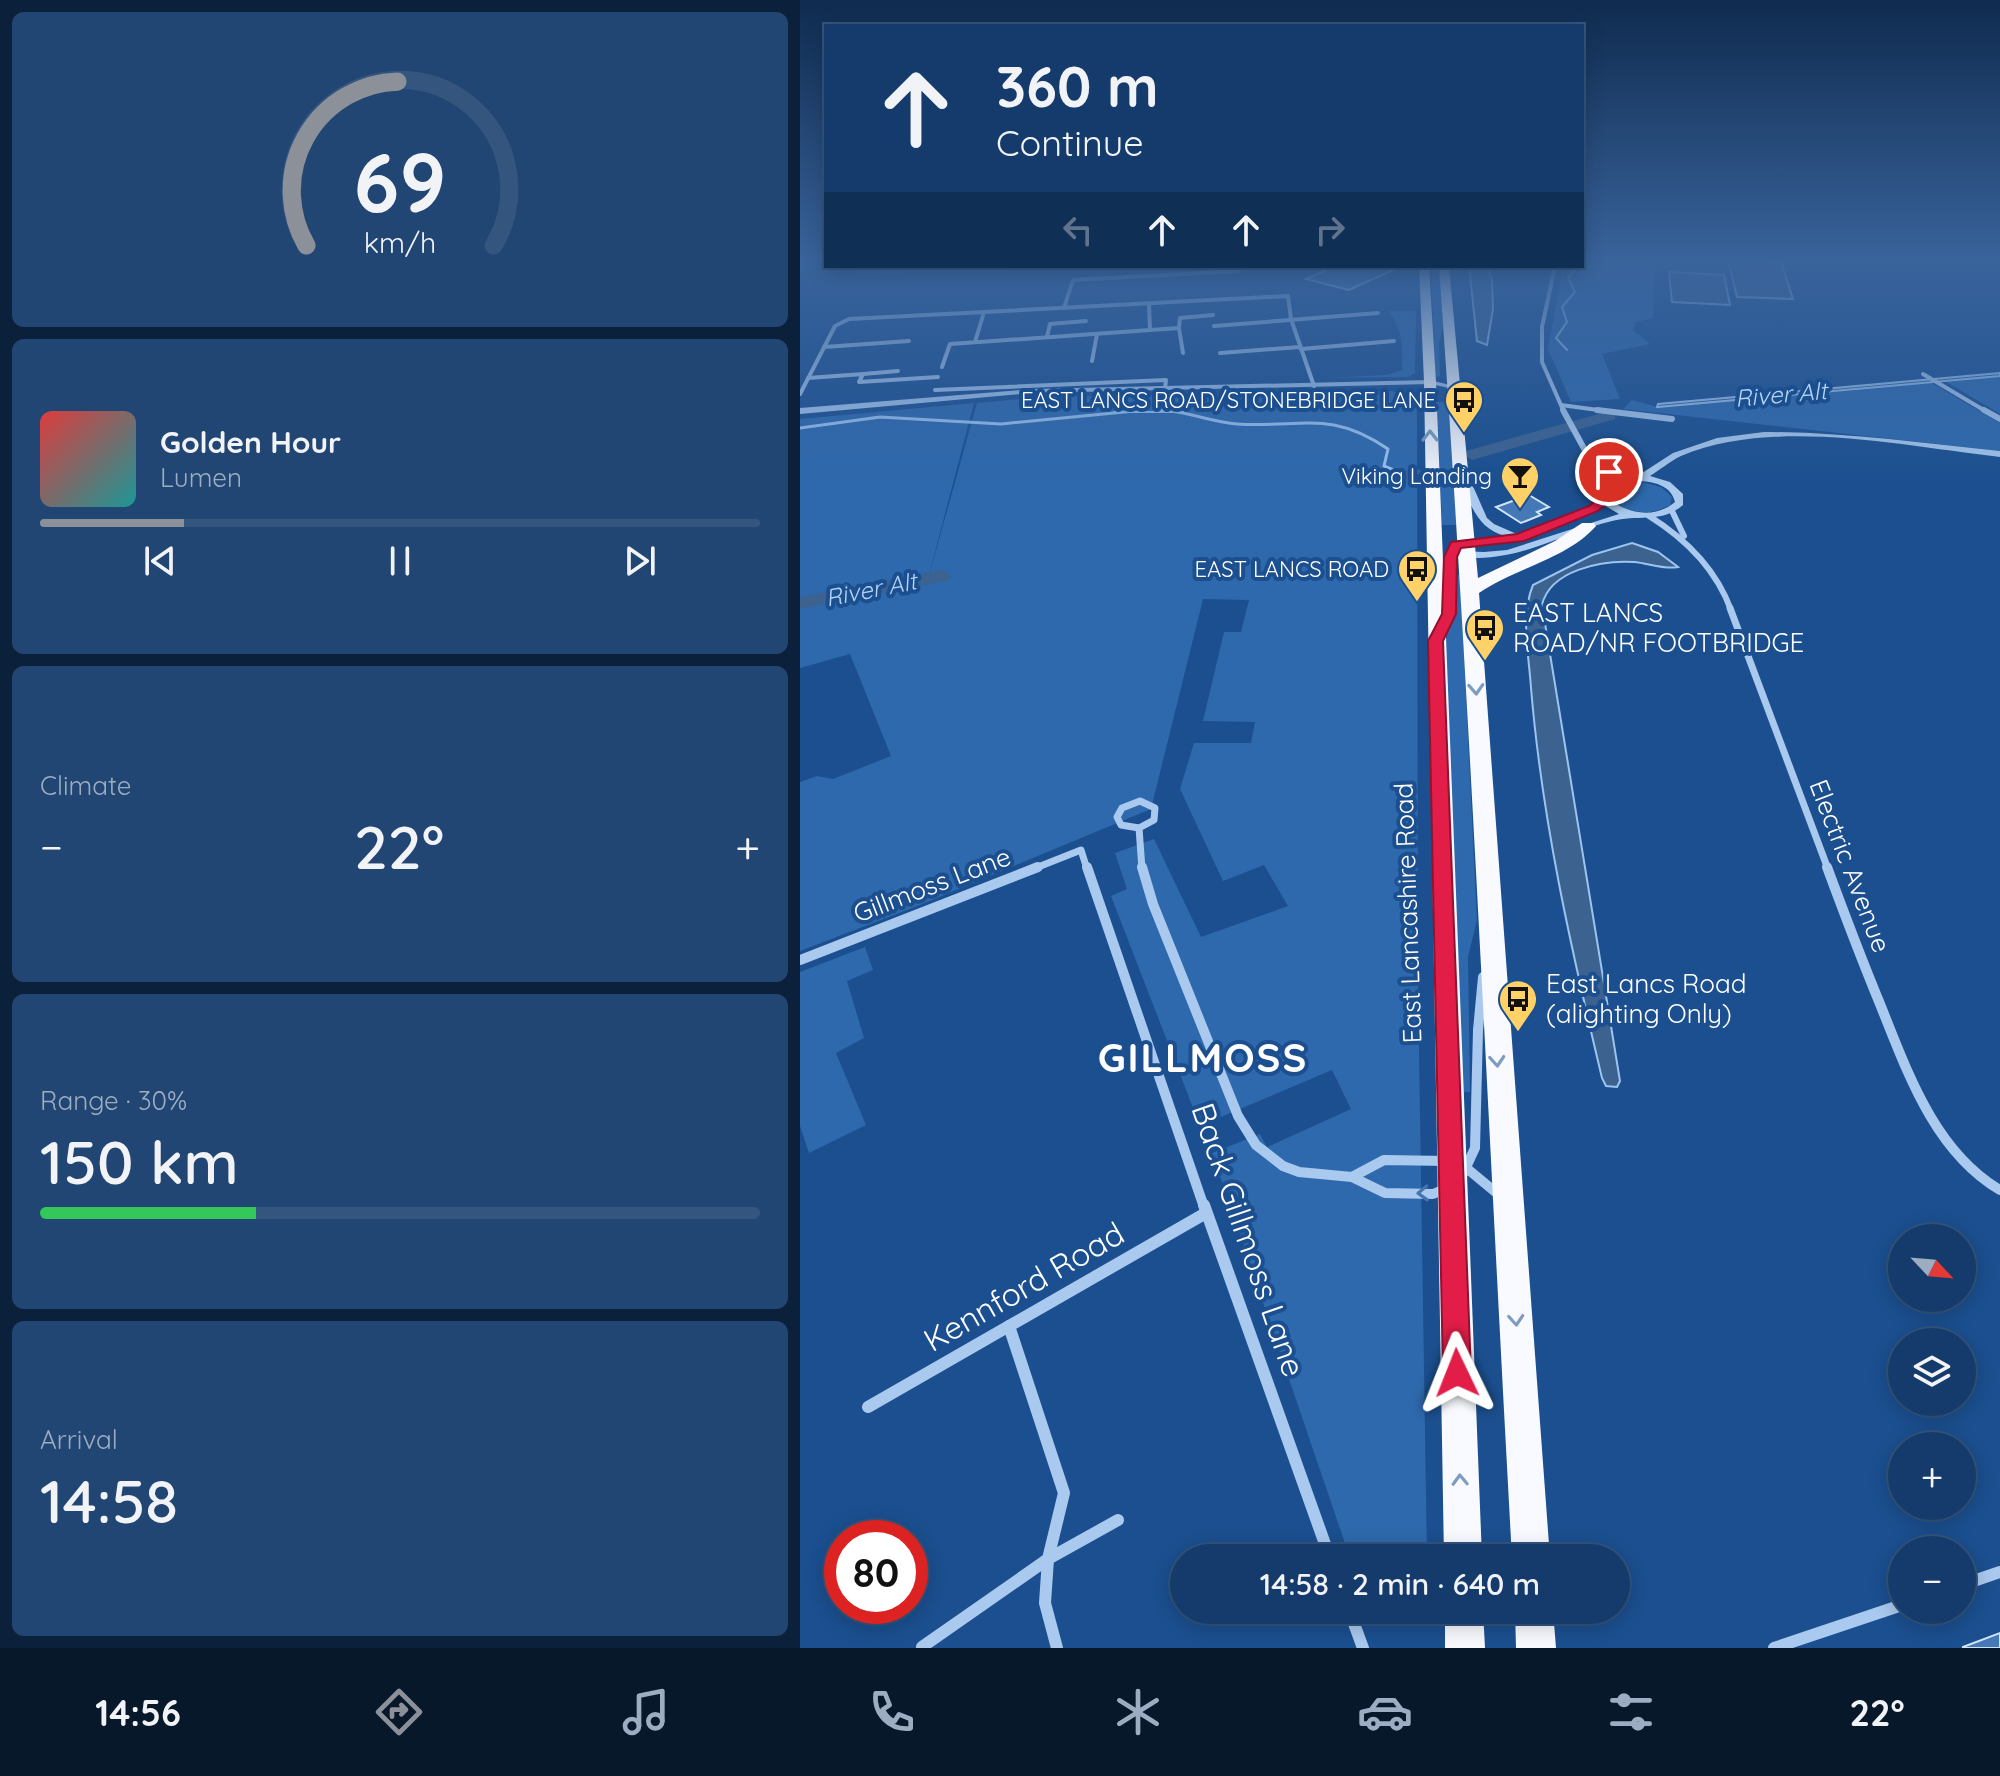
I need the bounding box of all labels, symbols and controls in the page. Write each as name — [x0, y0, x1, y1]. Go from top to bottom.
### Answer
text: 360 m — [996, 51, 1159, 121]
icon: ahead — [864, 56, 968, 160]
text: Continue — [996, 120, 1144, 165]
text: 69 — [353, 128, 447, 232]
icon: left — [1056, 208, 1100, 252]
icon: ahead — [1140, 208, 1184, 252]
icon: ahead — [1224, 208, 1268, 252]
icon: right — [1308, 208, 1352, 252]
text: km/h — [364, 224, 436, 260]
water label: River Alt — [1734, 375, 1831, 413]
bus stop icon: EAST LANCS ROAD/STONEBRIDGE LANE — [1443, 379, 1485, 434]
place label: EAST LANCS ROAD/STONEBRIDGE LANE — [1021, 386, 1436, 414]
text: Golden Hour — [160, 423, 341, 461]
one-way arrow — [1421, 429, 1439, 442]
pin — [1575, 438, 1643, 506]
icon: arrive — [1587, 450, 1631, 494]
bar icon: Viking Landing — [1499, 455, 1541, 510]
text: Lumen — [160, 461, 242, 494]
place label: Viking Landing — [1341, 462, 1492, 490]
icon: previous — [138, 539, 182, 583]
icon: pause — [378, 539, 422, 583]
icon: next — [618, 539, 662, 583]
bus stop icon: EAST LANCS ROAD — [1396, 548, 1438, 603]
place label: EAST LANCS ROAD — [1195, 555, 1389, 583]
water label: River Alt — [823, 565, 922, 613]
place label: EAST LANCS ROAD/NR FOOTBRIDGE — [1513, 596, 1804, 659]
bus stop icon: EAST LANCS ROAD/NR FOOTBRIDGE — [1464, 607, 1506, 662]
one-way arrow — [1467, 683, 1484, 696]
text: Climate — [40, 769, 131, 802]
street label: Electric Avenue — [1802, 775, 1899, 957]
street label: East Lancashire Road — [1386, 782, 1429, 1044]
text: 22° — [354, 809, 444, 884]
text: − — [40, 819, 63, 874]
text: + — [735, 819, 760, 874]
street label: Gillmoss Lane — [849, 839, 1015, 930]
place label: East Lancs Road (alighting Only) — [1546, 967, 1747, 1030]
bus stop icon: East Lancs Road (alighting Only) — [1497, 978, 1539, 1033]
district label: GILLMOSS — [1098, 1032, 1308, 1082]
one-way arrow — [1488, 1055, 1505, 1068]
text: Range · 30% — [40, 1084, 187, 1117]
street label: Back Gillmoss Lane — [1183, 1098, 1315, 1382]
text: 150 km — [40, 1124, 239, 1199]
one-way arrow — [1416, 1184, 1429, 1201]
street label: Kennford Road — [916, 1213, 1131, 1360]
north arrow — [1888, 1224, 1976, 1312]
map controls — [1888, 1224, 1976, 1624]
one-way arrow — [1507, 1314, 1524, 1327]
button: layers — [1888, 1328, 1976, 1416]
position arrow — [1415, 1331, 1499, 1415]
text: Arrival — [40, 1423, 118, 1456]
button: + — [1888, 1432, 1976, 1520]
text: 14:58 — [40, 1463, 178, 1538]
one-way arrow — [1452, 1473, 1469, 1486]
speed limit sign: 80 — [824, 1520, 928, 1624]
button: − — [1888, 1536, 1976, 1624]
text: 14:58 · 2 min · 640 m — [1260, 1565, 1540, 1603]
icon: directions — [371, 1684, 427, 1740]
icon: music — [618, 1684, 674, 1740]
icon: phone — [864, 1684, 920, 1740]
icon: climate — [1110, 1684, 1166, 1740]
icon: car — [1357, 1684, 1413, 1740]
icon: filters — [1603, 1684, 1659, 1740]
text: 14:56 — [95, 1690, 181, 1735]
text: 22° — [1850, 1690, 1905, 1735]

